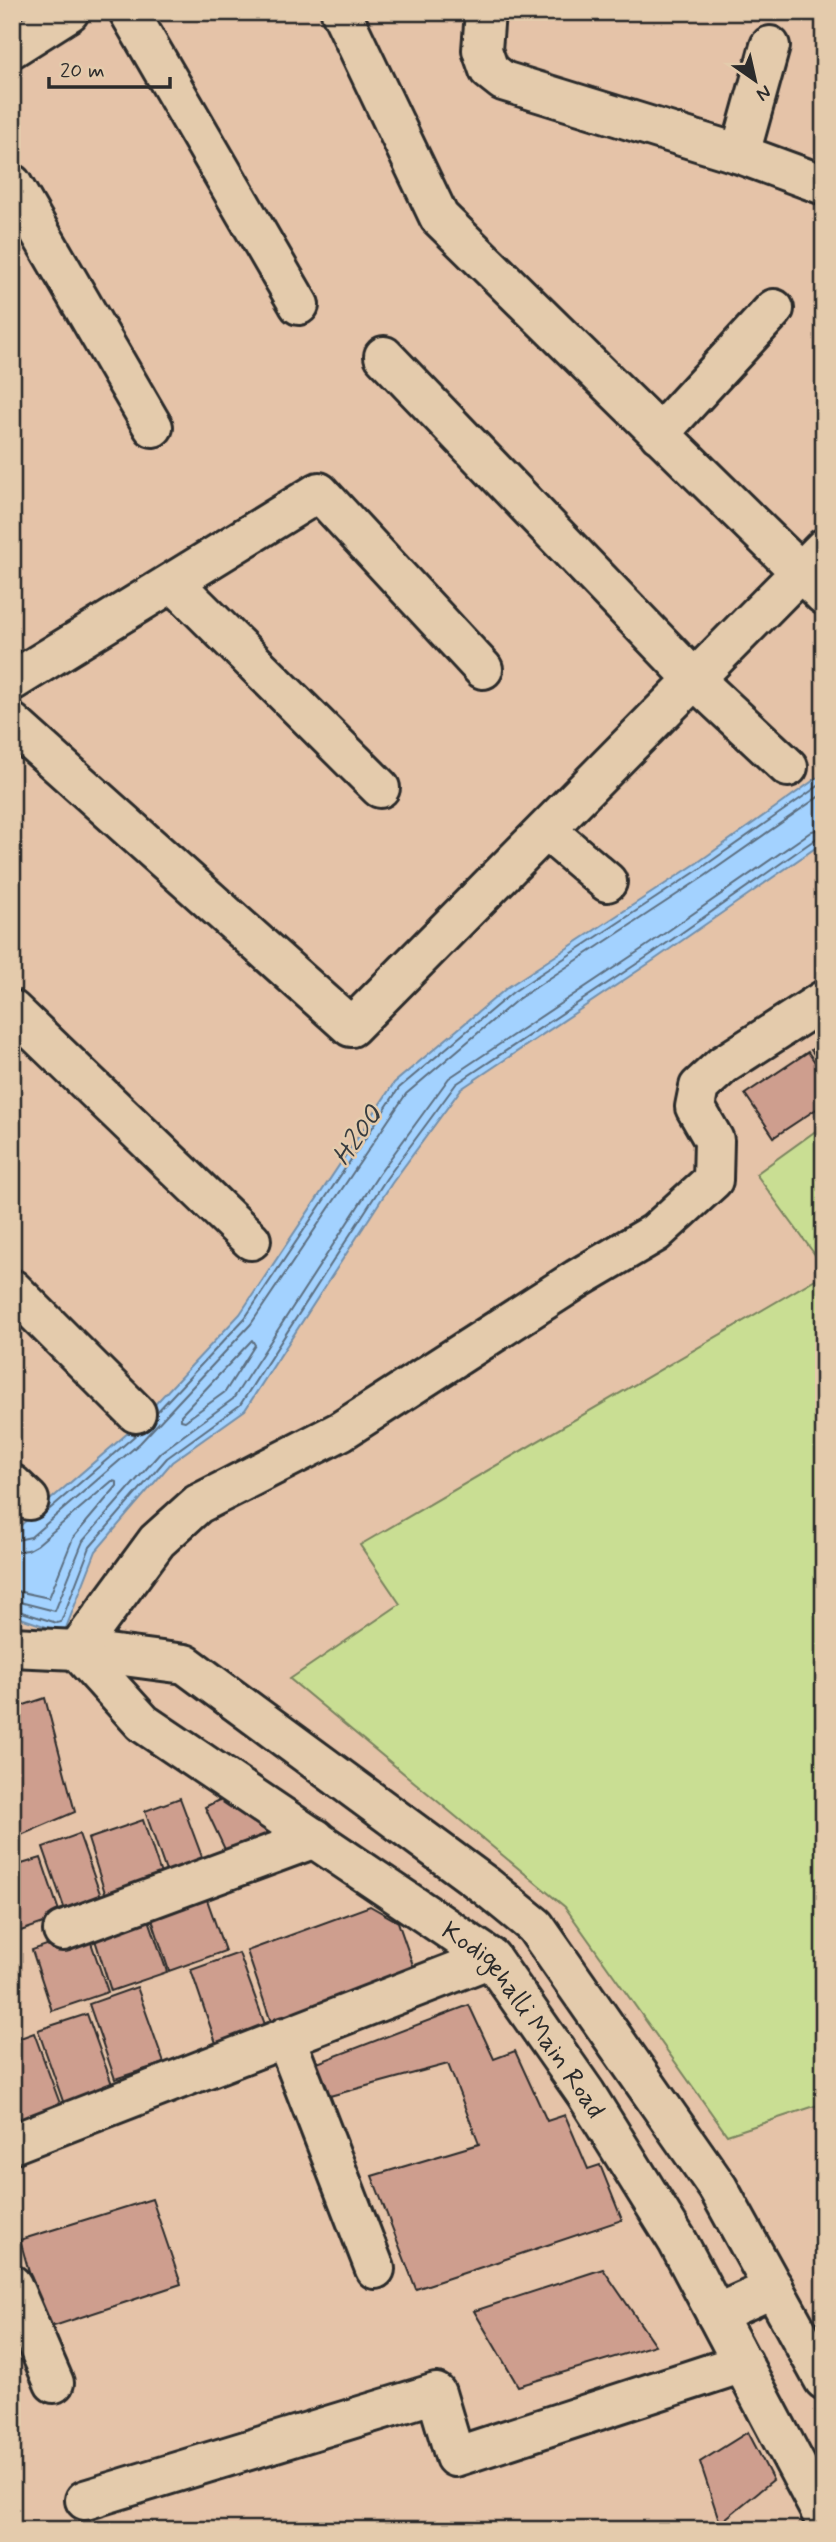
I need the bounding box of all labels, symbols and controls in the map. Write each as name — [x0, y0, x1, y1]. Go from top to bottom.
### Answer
scale bar — [49, 46, 170, 90]
north arrow — [720, 46, 790, 116]
text: 20 m — [60, 57, 105, 85]
text: N — [751, 79, 776, 107]
water label: H200 — [324, 1097, 393, 1174]
street label: Kodigehalli Main Road — [434, 1915, 612, 2125]

